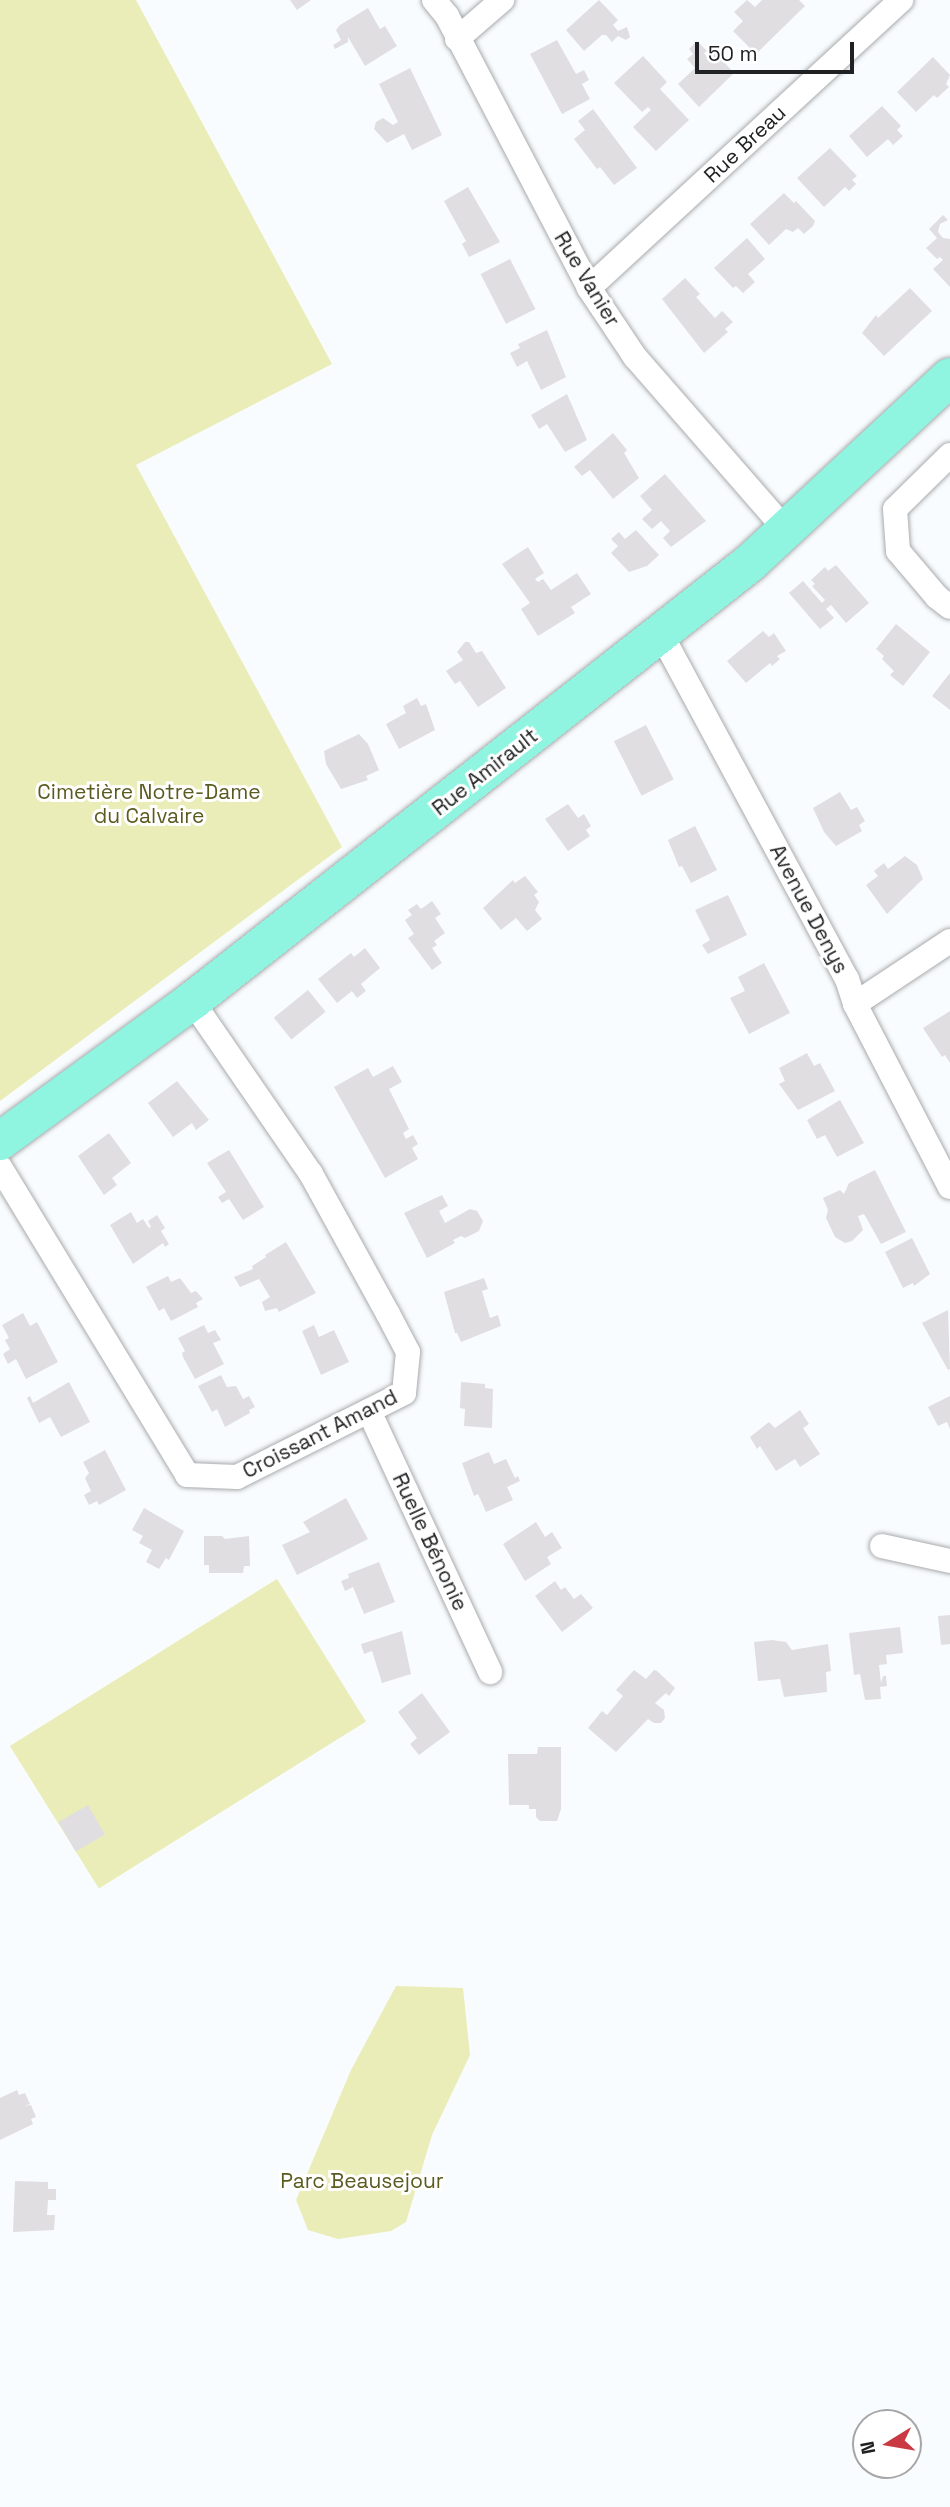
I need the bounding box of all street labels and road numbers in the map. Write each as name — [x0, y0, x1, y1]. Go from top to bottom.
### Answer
street label: Rue Breau — [699, 100, 791, 188]
street label: Rue Vanier — [549, 227, 625, 331]
street label: Rue Amirault — [427, 723, 543, 821]
street label: Avenue Denys — [764, 840, 854, 978]
street label: Croissant Amand — [238, 1384, 402, 1484]
street label: Ruelle Bénonie — [387, 1469, 473, 1615]

